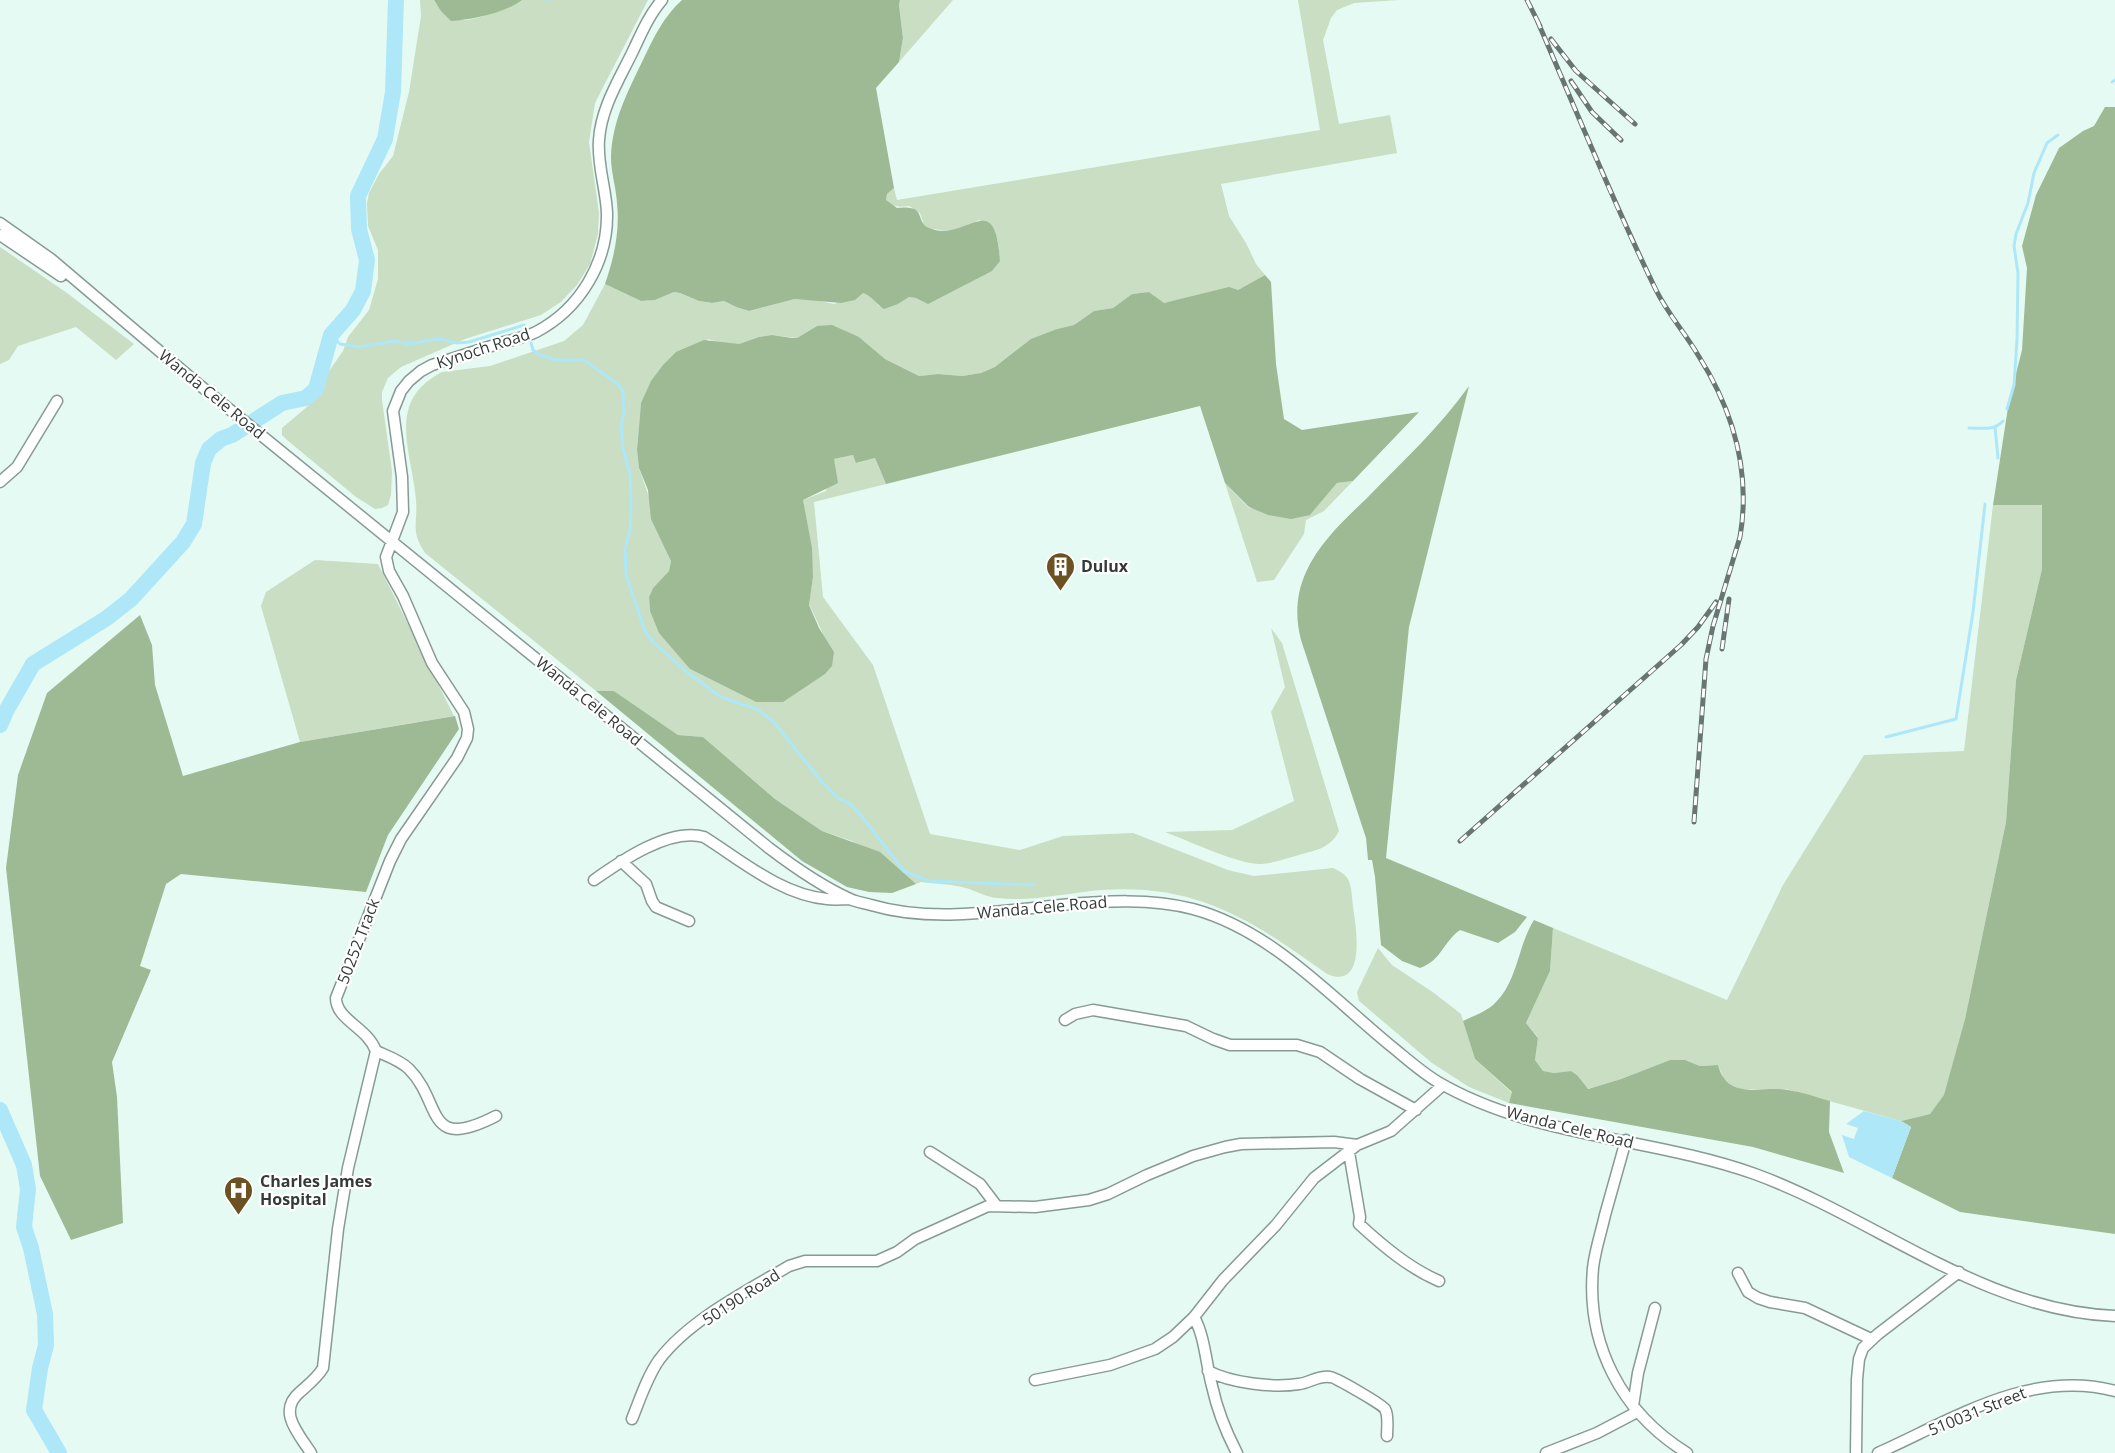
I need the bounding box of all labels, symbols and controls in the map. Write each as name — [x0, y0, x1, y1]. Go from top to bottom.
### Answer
street label: Kynoch Road — [433, 323, 533, 373]
street label: Wanda Cele Road — [154, 344, 270, 444]
building icon: Dulux — [1044, 550, 1076, 592]
place label: Dulux — [1081, 555, 1129, 577]
street label: Wanda Cele Road — [531, 651, 647, 751]
street label: Wanda Cele Road — [976, 890, 1108, 924]
street label: 50252 Track — [332, 894, 385, 987]
street label: Wanda Cele Road — [1504, 1101, 1636, 1153]
place label: Charles James Hospital — [260, 1170, 372, 1210]
hospital icon: Charles James Hospital — [223, 1174, 255, 1216]
street label: 50190 Road — [698, 1264, 784, 1330]
street label: 510031 Street — [1925, 1381, 2029, 1441]

